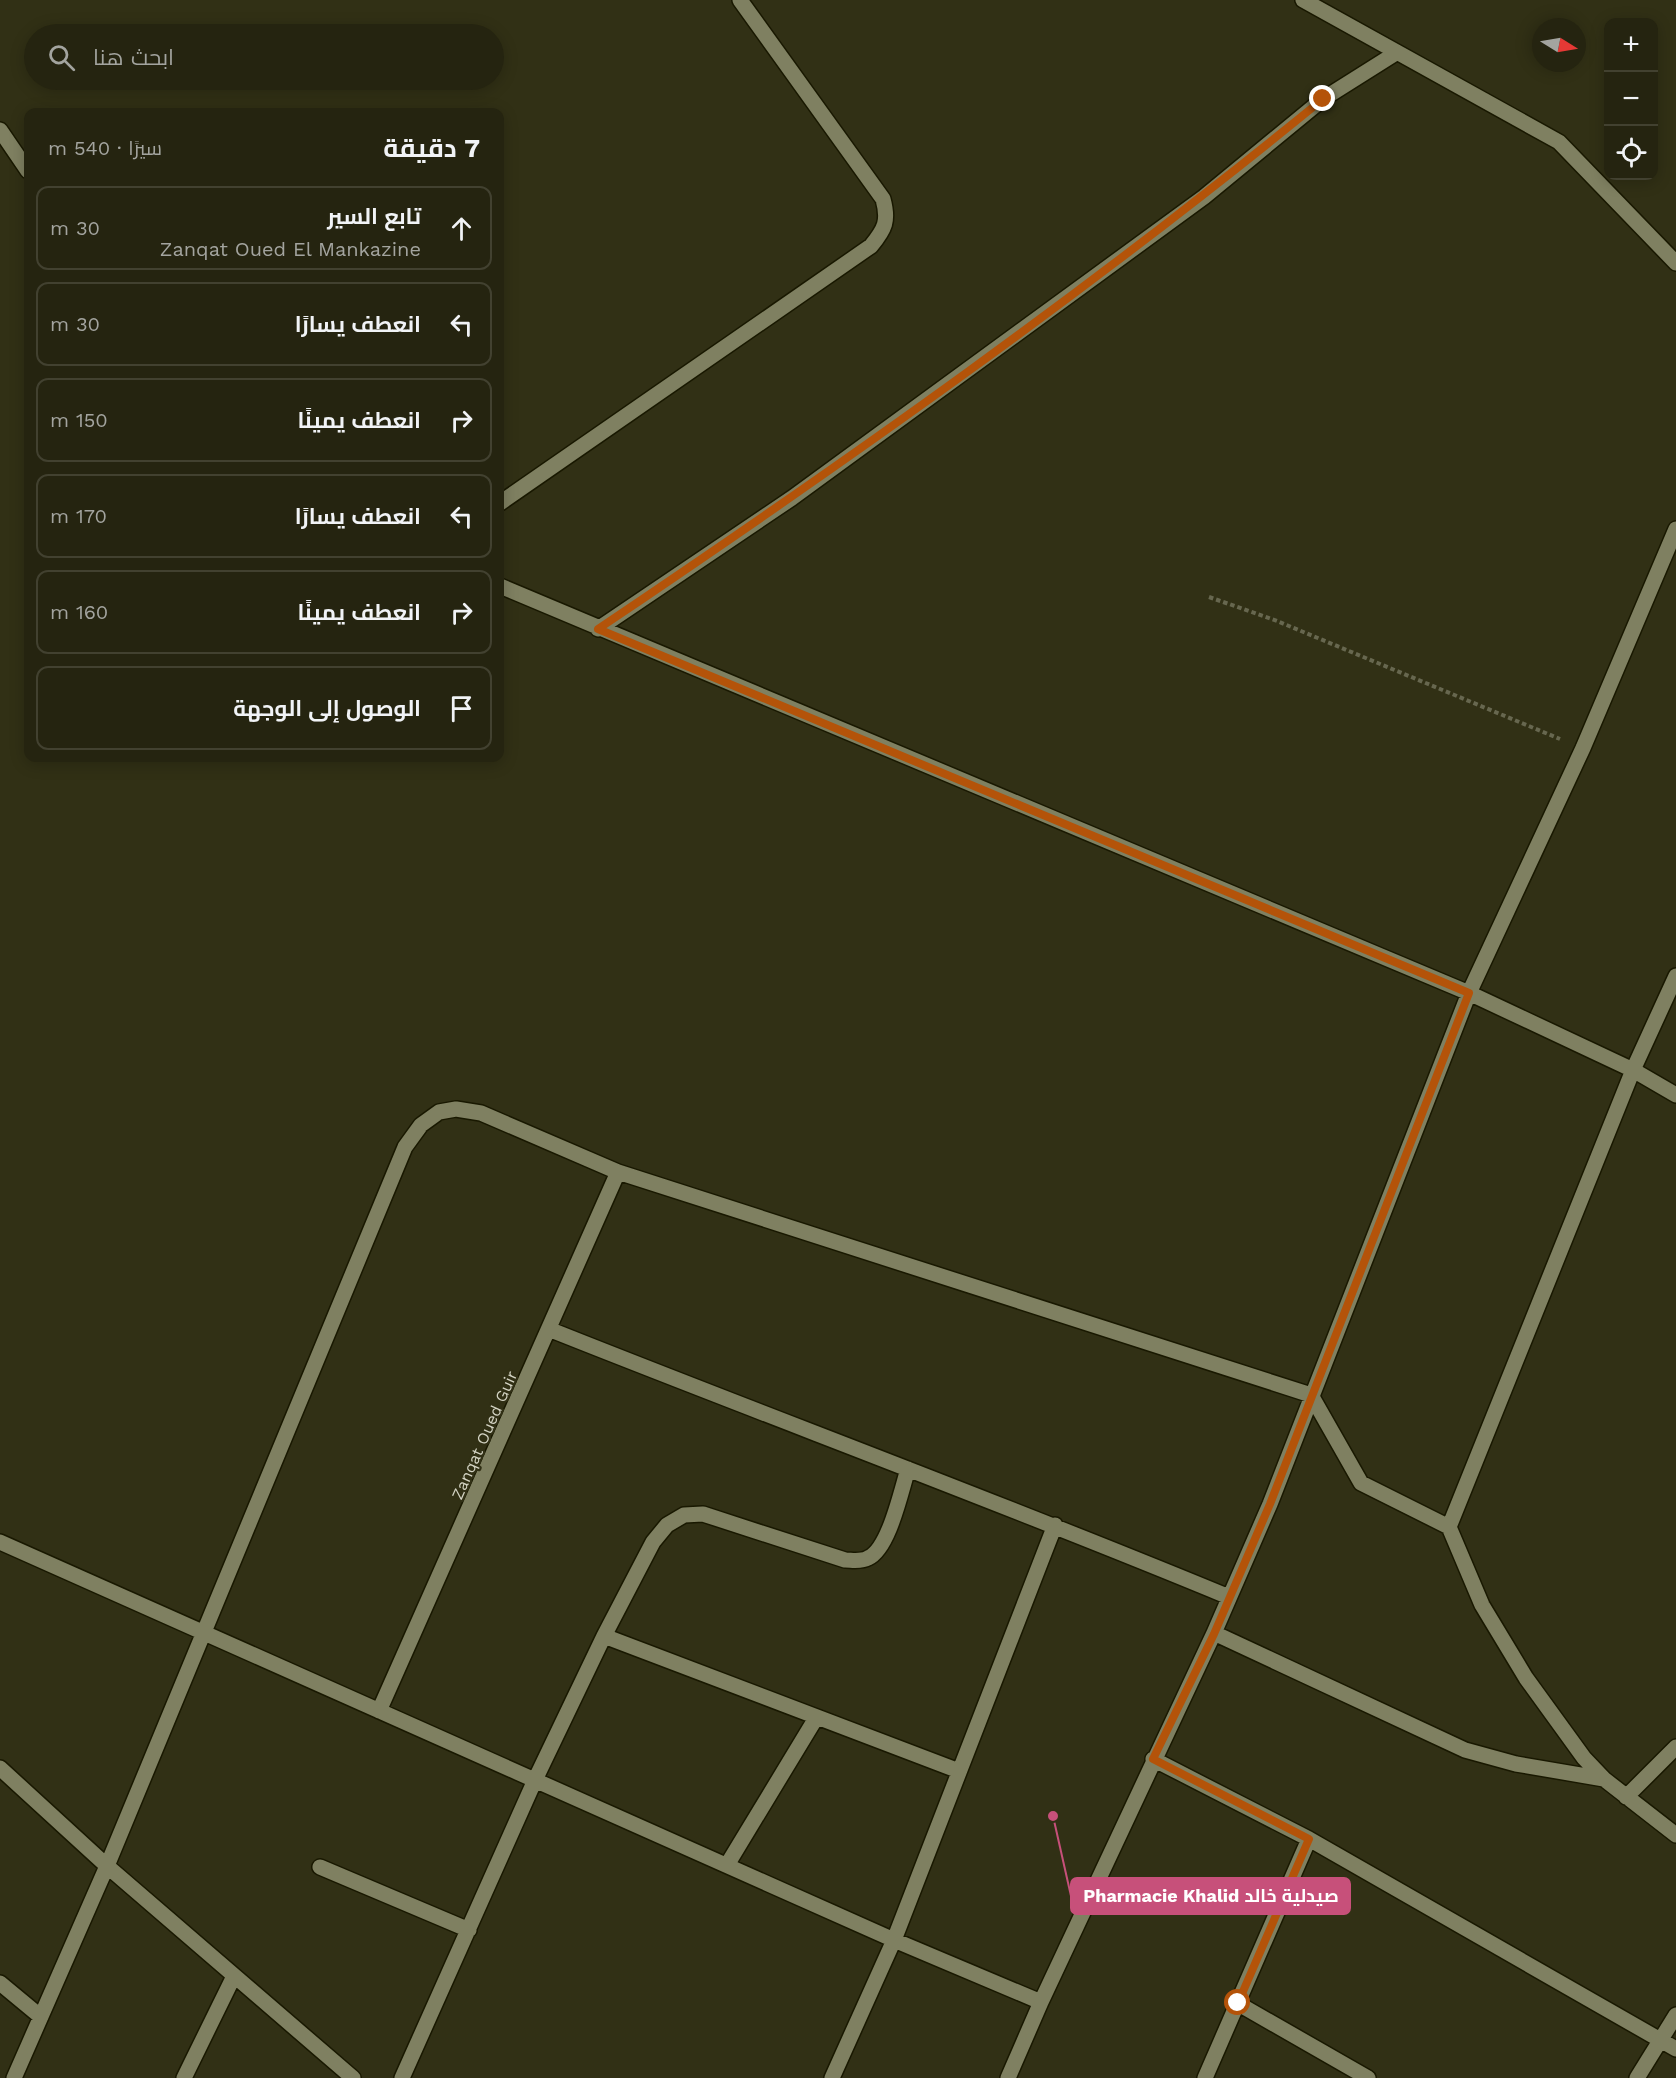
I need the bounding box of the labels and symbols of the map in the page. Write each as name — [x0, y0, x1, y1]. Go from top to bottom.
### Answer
north arrow — [1532, 18, 1586, 72]
route end — [1309, 85, 1335, 111]
street label: Zanqat Oued Guir — [448, 1368, 522, 1502]
callout: Pharmacie Khalid صيدلية خالد — [1071, 1878, 1350, 1914]
text: Pharmacie Khalid صيدلية خالد — [1083, 1885, 1339, 1906]
route start — [1224, 1989, 1250, 2015]

